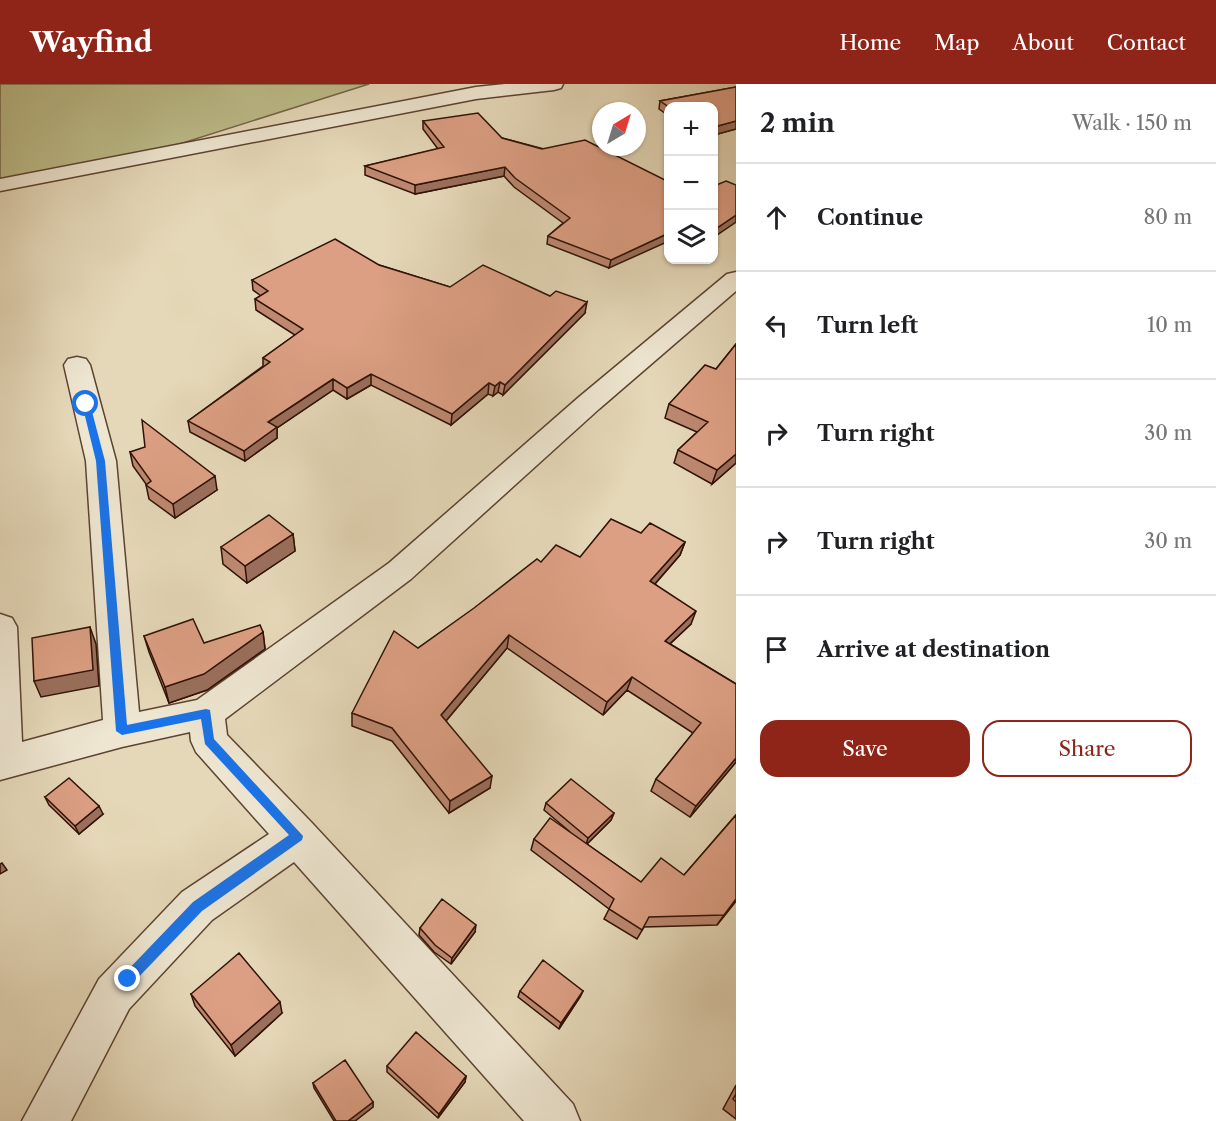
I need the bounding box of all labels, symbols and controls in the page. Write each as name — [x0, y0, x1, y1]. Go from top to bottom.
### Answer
text: Wayfind — [30, 25, 152, 59]
text: Home — [840, 30, 901, 55]
text: Map — [934, 30, 979, 55]
text: About — [1012, 30, 1074, 55]
text: Contact — [1107, 30, 1186, 55]
north arrow — [592, 102, 646, 156]
map controls — [664, 102, 718, 264]
button: + — [664, 102, 718, 156]
text: 2 min — [760, 107, 835, 139]
text: Walk · 150 m — [1072, 111, 1192, 135]
button: − — [664, 156, 718, 210]
icon: ahead — [760, 201, 793, 234]
text: Continue — [817, 204, 923, 231]
text: 80 m — [1144, 205, 1192, 229]
button: layers — [664, 210, 718, 264]
icon: left — [760, 309, 793, 342]
text: Turn left — [817, 312, 918, 339]
text: 10 m — [1147, 313, 1192, 337]
route start — [72, 390, 98, 416]
icon: right — [760, 417, 793, 450]
text: Turn right — [817, 420, 935, 447]
text: 30 m — [1144, 421, 1192, 445]
icon: right — [760, 525, 793, 558]
text: Turn right — [817, 528, 935, 555]
text: 30 m — [1144, 529, 1192, 553]
icon: arrive — [760, 633, 793, 666]
text: Arrive at destination — [817, 636, 1050, 663]
button: Save — [760, 720, 970, 777]
button: Share — [982, 720, 1192, 777]
route end — [114, 965, 140, 991]

